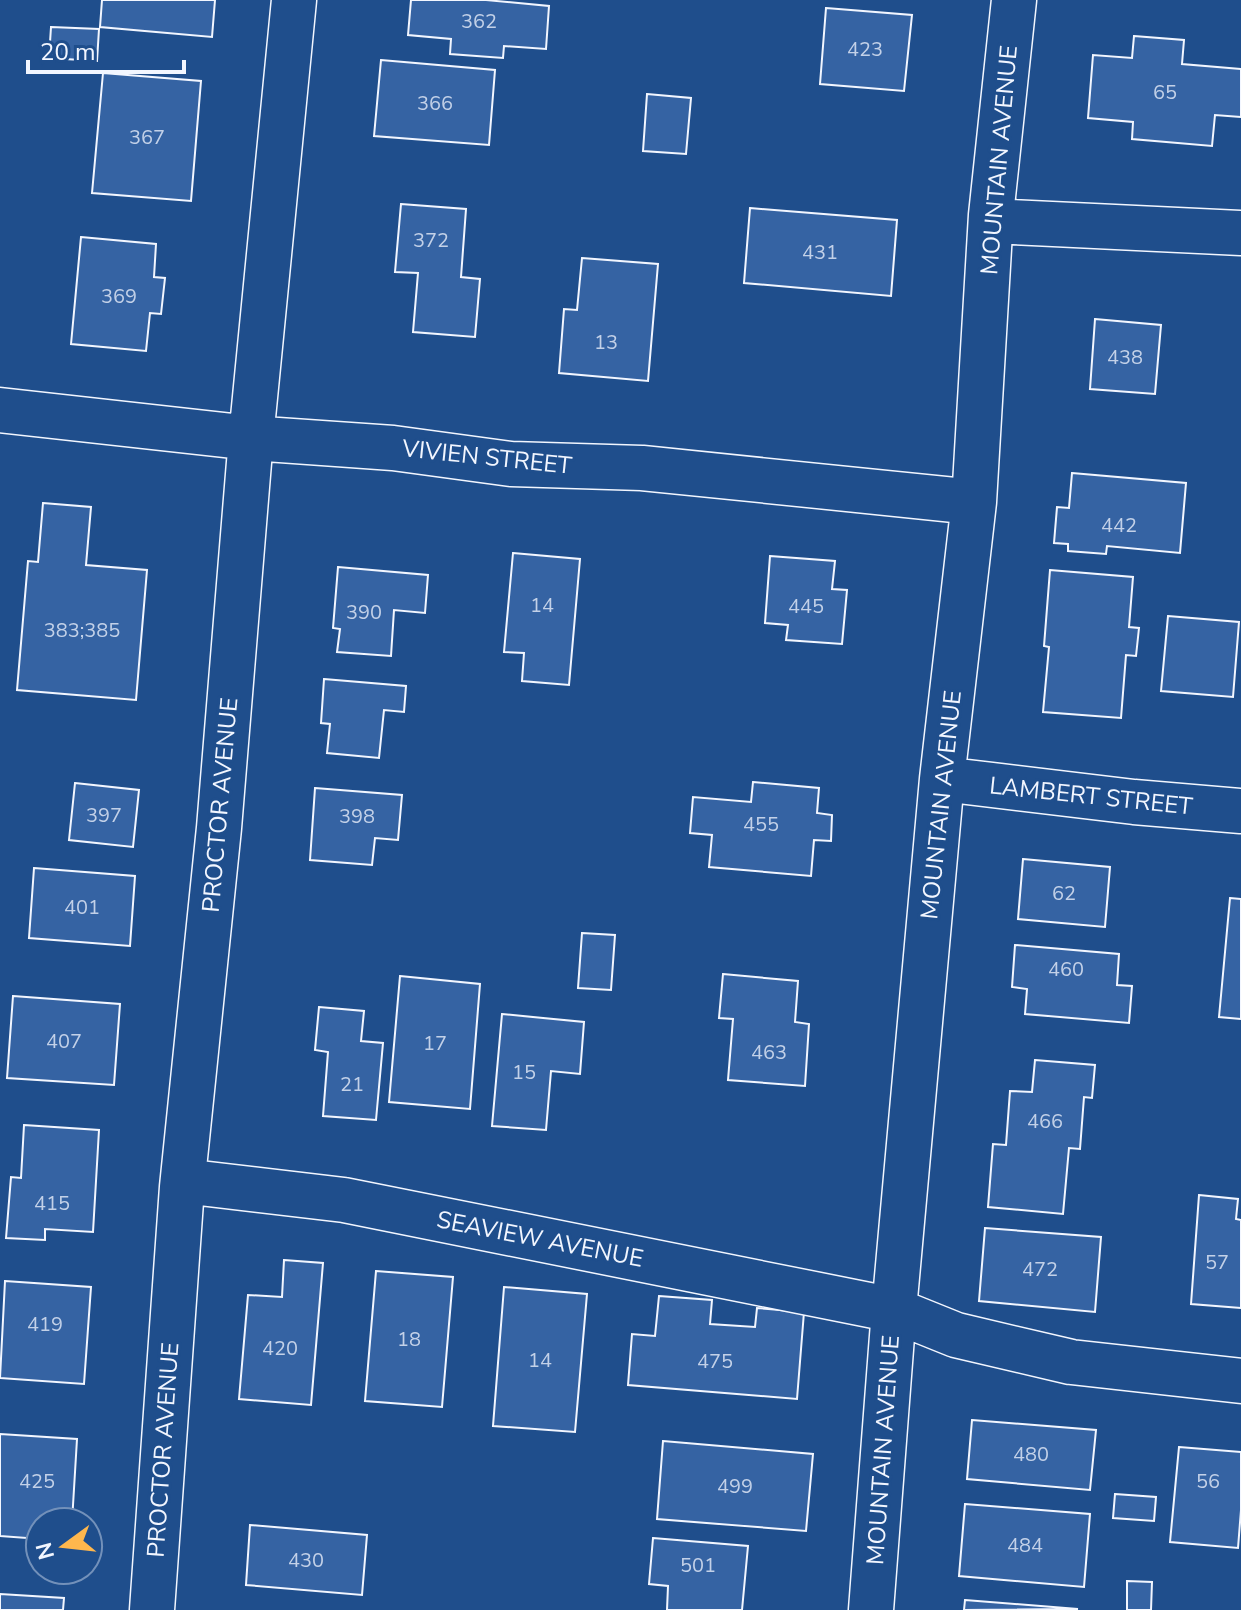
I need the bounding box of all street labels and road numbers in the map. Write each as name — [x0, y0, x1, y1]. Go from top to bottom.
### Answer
street label: MOUNTAIN AVENUE — [973, 44, 1025, 276]
street label: VIVIEN STREET — [400, 432, 574, 482]
street label: MOUNTAIN AVENUE — [913, 689, 969, 921]
street label: PROCTOR AVENUE — [195, 696, 245, 914]
street label: LAMBERT STREET — [988, 769, 1195, 823]
street label: SEAVIEW AVENUE — [434, 1203, 646, 1275]
street label: MOUNTAIN AVENUE — [859, 1334, 907, 1566]
street label: PROCTOR AVENUE — [140, 1341, 186, 1559]

